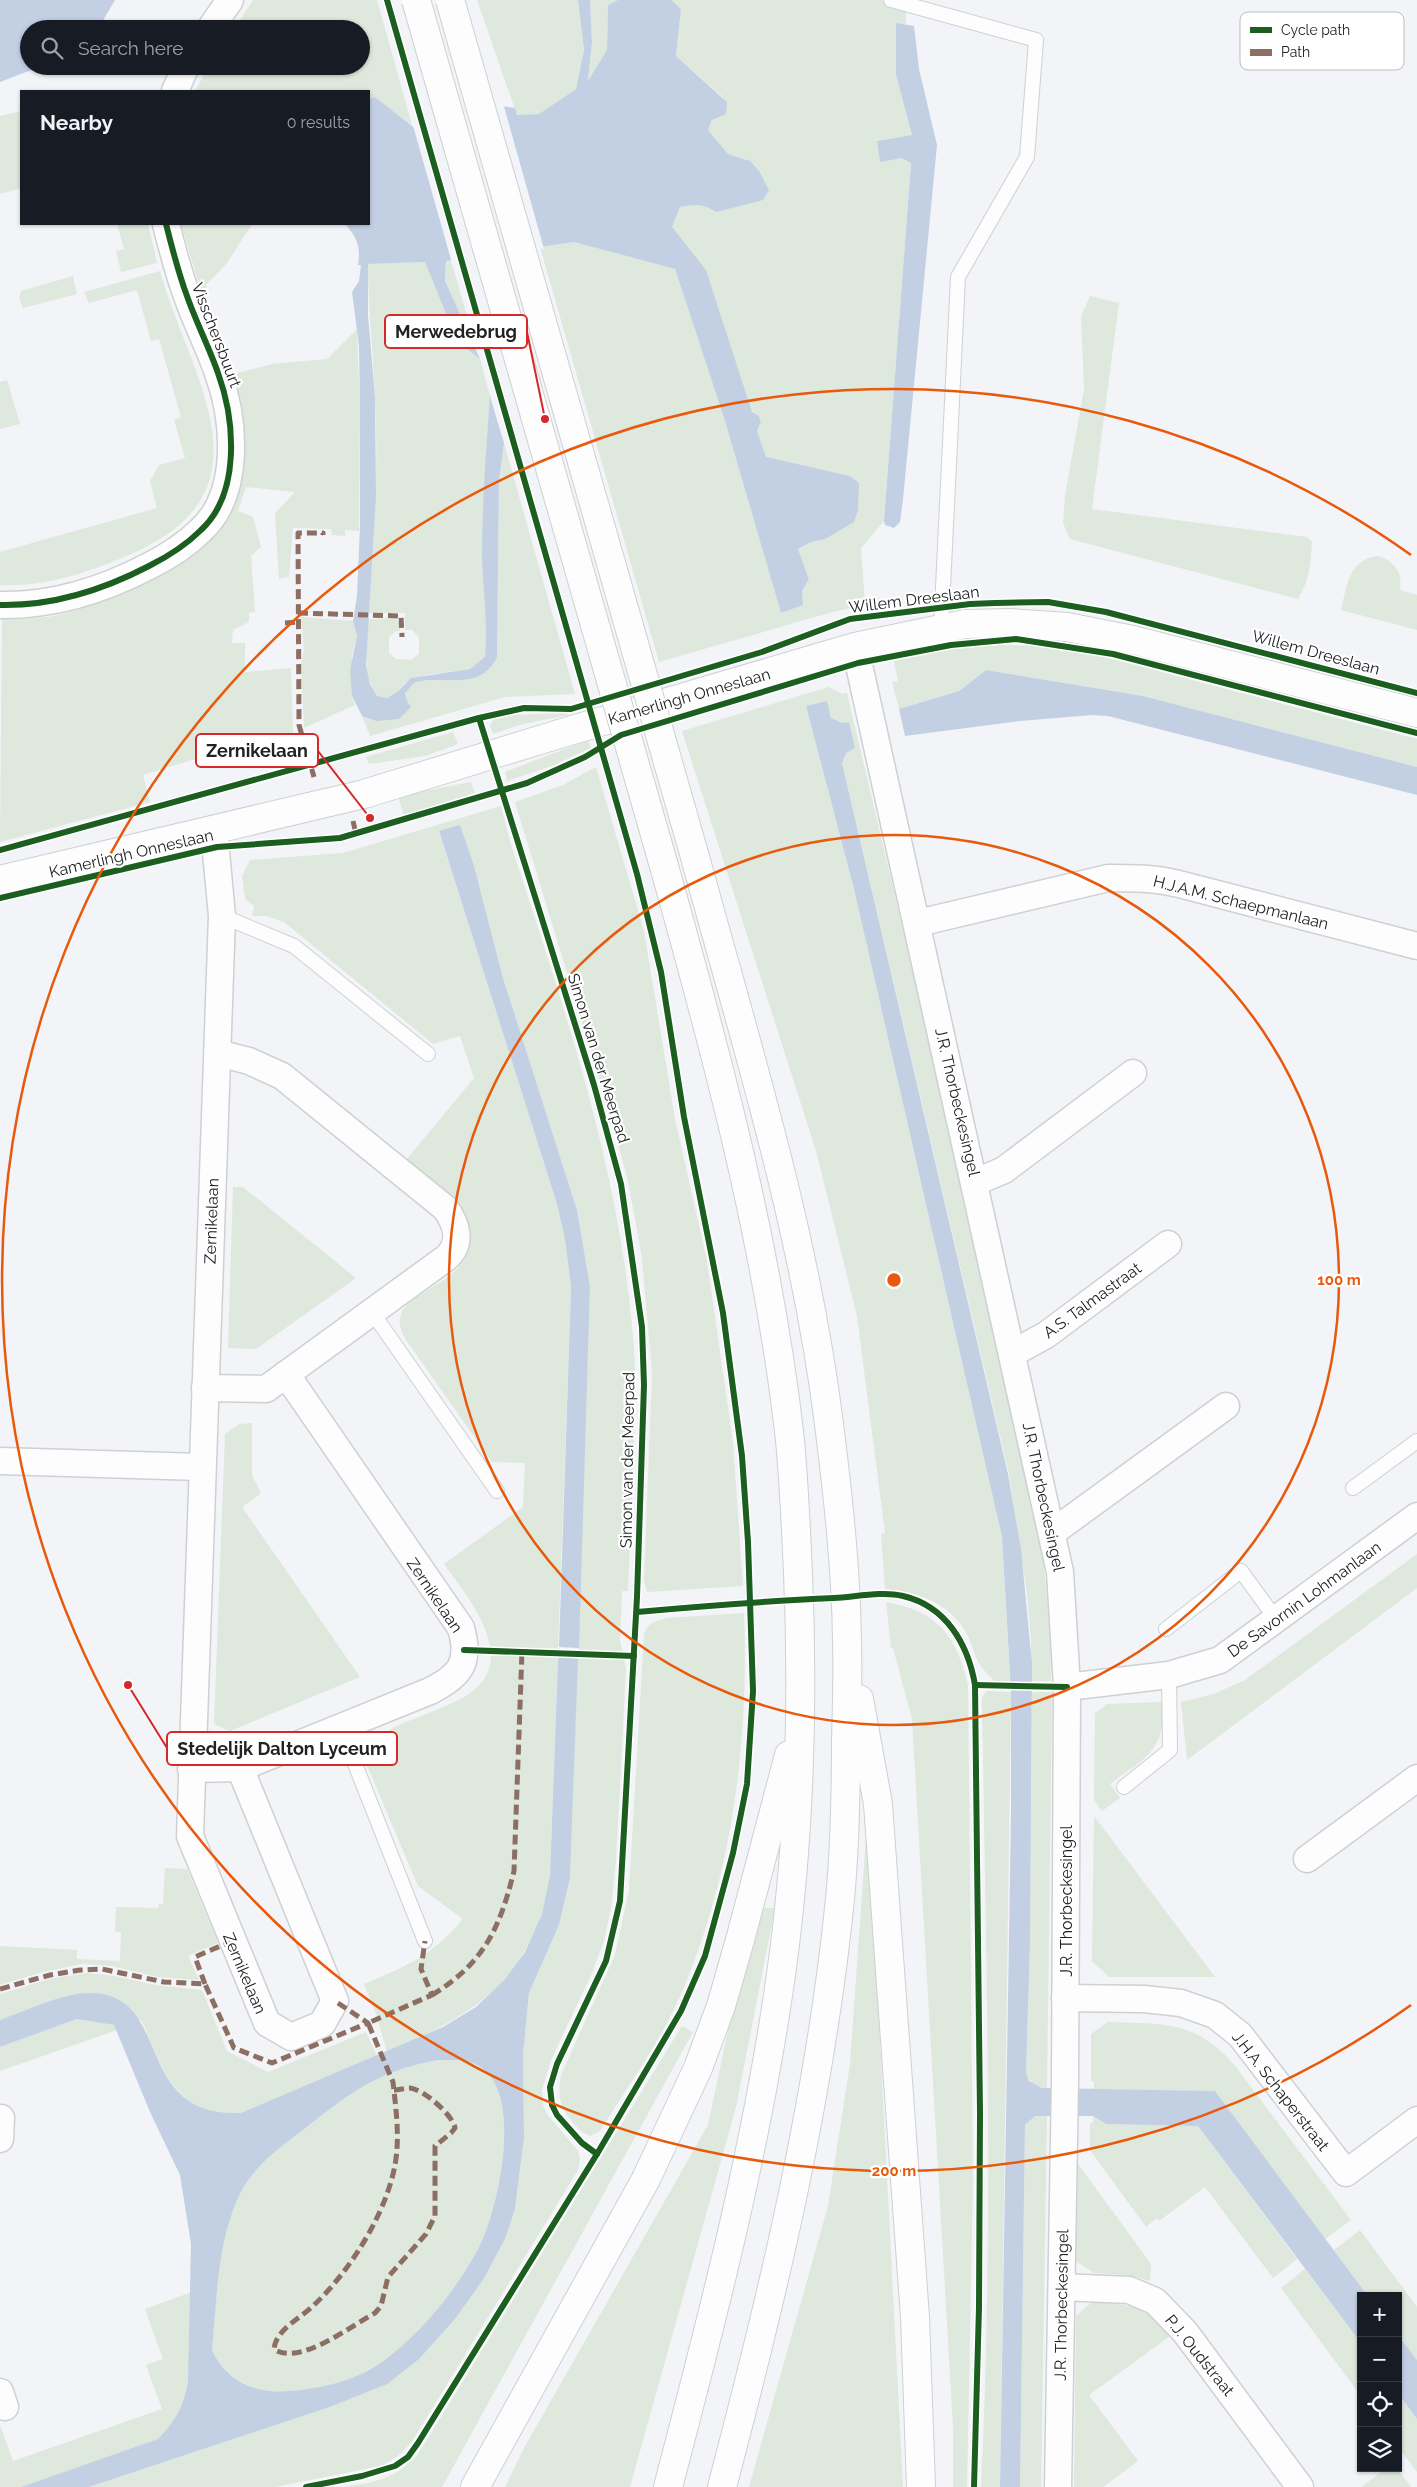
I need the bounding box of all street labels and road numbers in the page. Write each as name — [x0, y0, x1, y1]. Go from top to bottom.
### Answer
street label: Visschersbuurt — [188, 280, 245, 391]
street label: Willem Dreeslaan — [848, 582, 981, 617]
street label: Willem Dreeslaan — [1250, 626, 1382, 679]
street label: Kamerlingh Onneslaan — [606, 664, 773, 729]
street label: Kamerlingh Onneslaan — [47, 825, 215, 882]
street label: H.J.A.M. Schaepmanlaan — [1151, 871, 1331, 933]
street label: Simon van der Meerpad — [564, 971, 633, 1145]
street label: J.R. Thorbeckesingel — [931, 1026, 984, 1179]
street label: Zernikelaan — [201, 1178, 222, 1264]
street label: A.S. Talmastraat — [1040, 1258, 1145, 1342]
street label: Simon van der Meerpad — [616, 1372, 639, 1548]
street label: J.R. Thorbeckesingel — [1018, 1421, 1069, 1574]
street label: De Savornin Lohmanlaan — [1224, 1537, 1385, 1661]
street label: Zernikelaan — [403, 1554, 467, 1636]
street label: J.R. Thorbeckesingel — [1057, 1825, 1076, 1977]
street label: Zernikelaan — [219, 1930, 270, 2017]
street label: J.H.A. Schaperstraat — [1228, 2028, 1333, 2155]
street label: J.R. Thorbeckesingel — [1051, 2228, 1072, 2381]
street label: P.J. Oudstraat — [1161, 2311, 1239, 2400]

